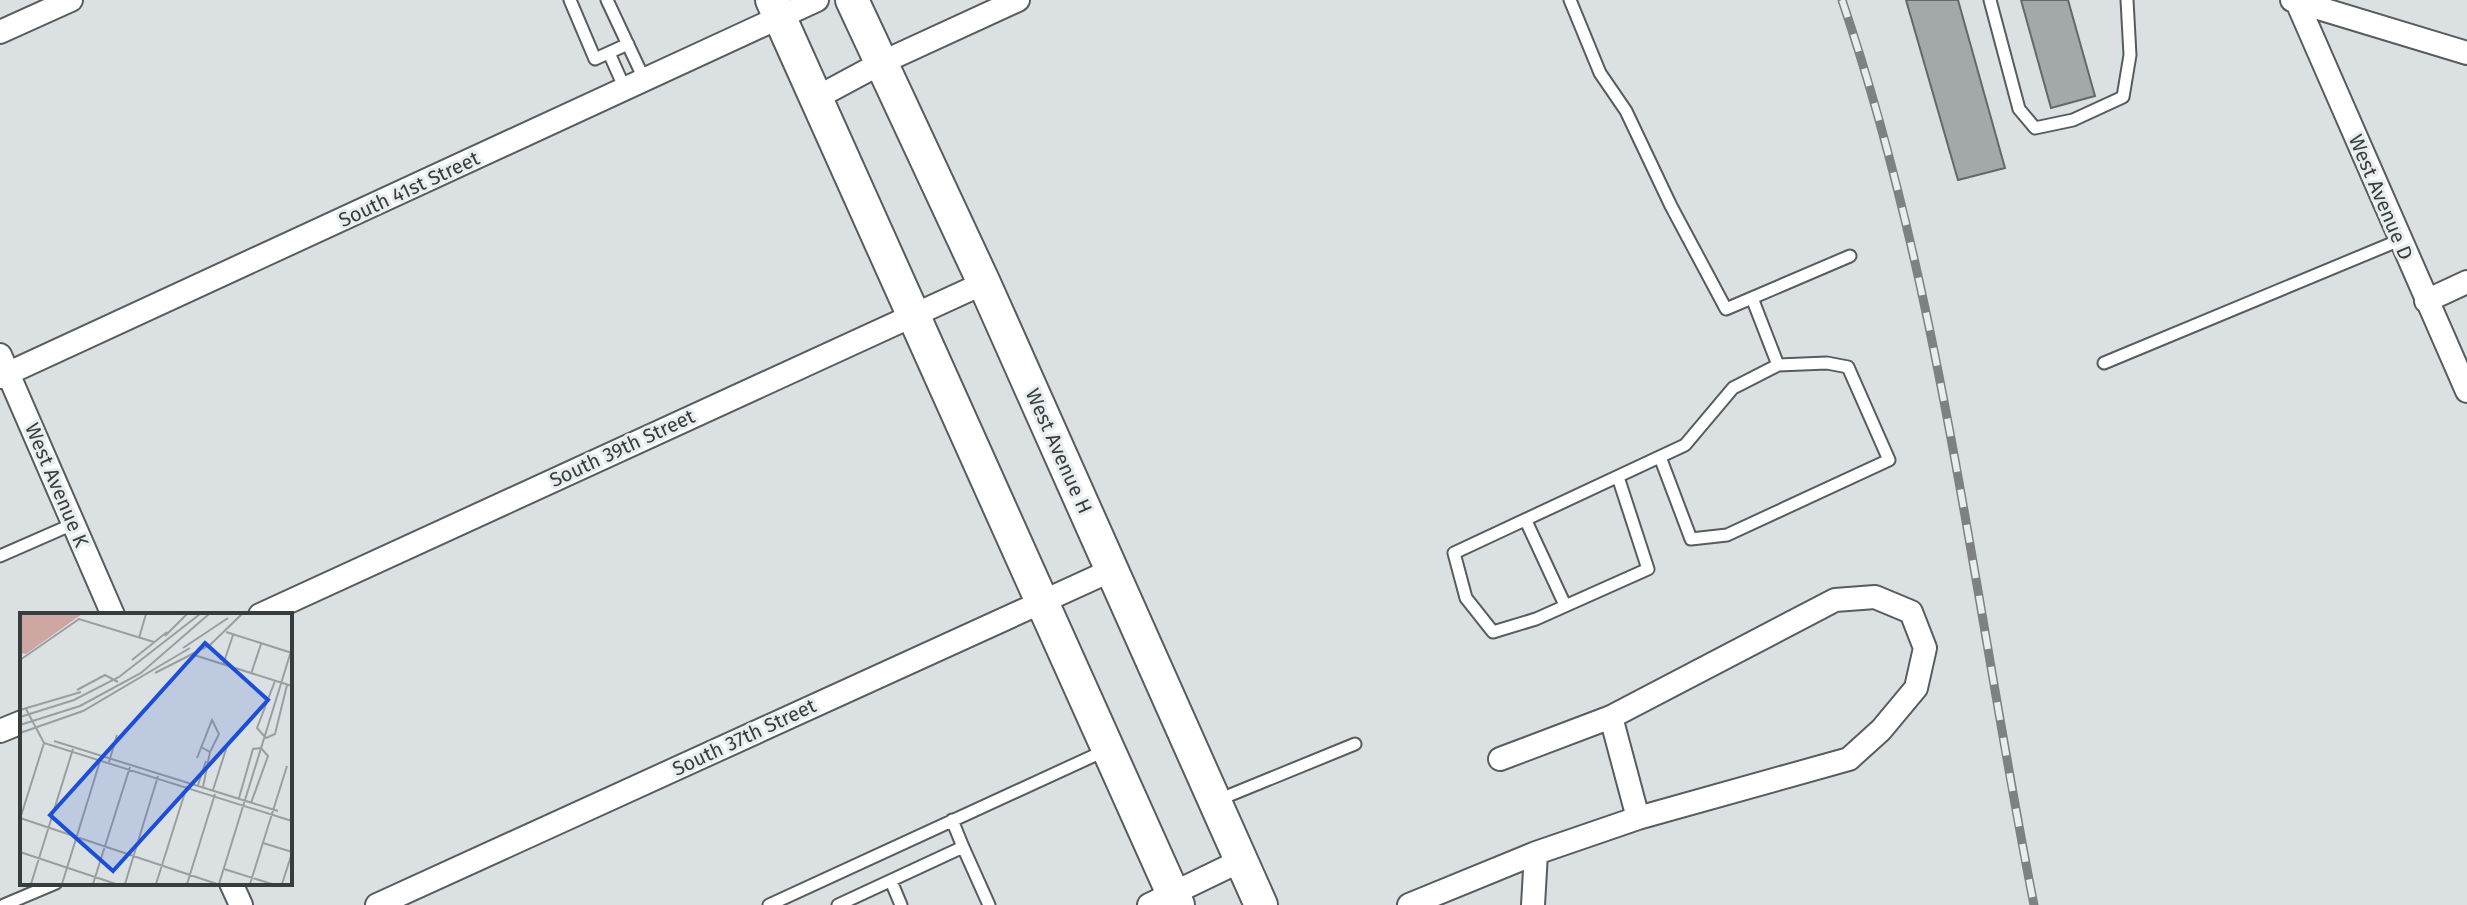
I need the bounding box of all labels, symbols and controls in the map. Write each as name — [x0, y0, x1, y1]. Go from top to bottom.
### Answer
street label: West Avenue D — [2344, 131, 2418, 263]
street label: South 41st Street — [335, 146, 484, 232]
street label: West Avenue H — [1021, 385, 1097, 517]
street label: South 39th Street — [546, 404, 699, 492]
street label: West Avenue K — [20, 419, 94, 551]
inset map — [20, 613, 292, 885]
street label: South 37th Street — [668, 693, 820, 781]

